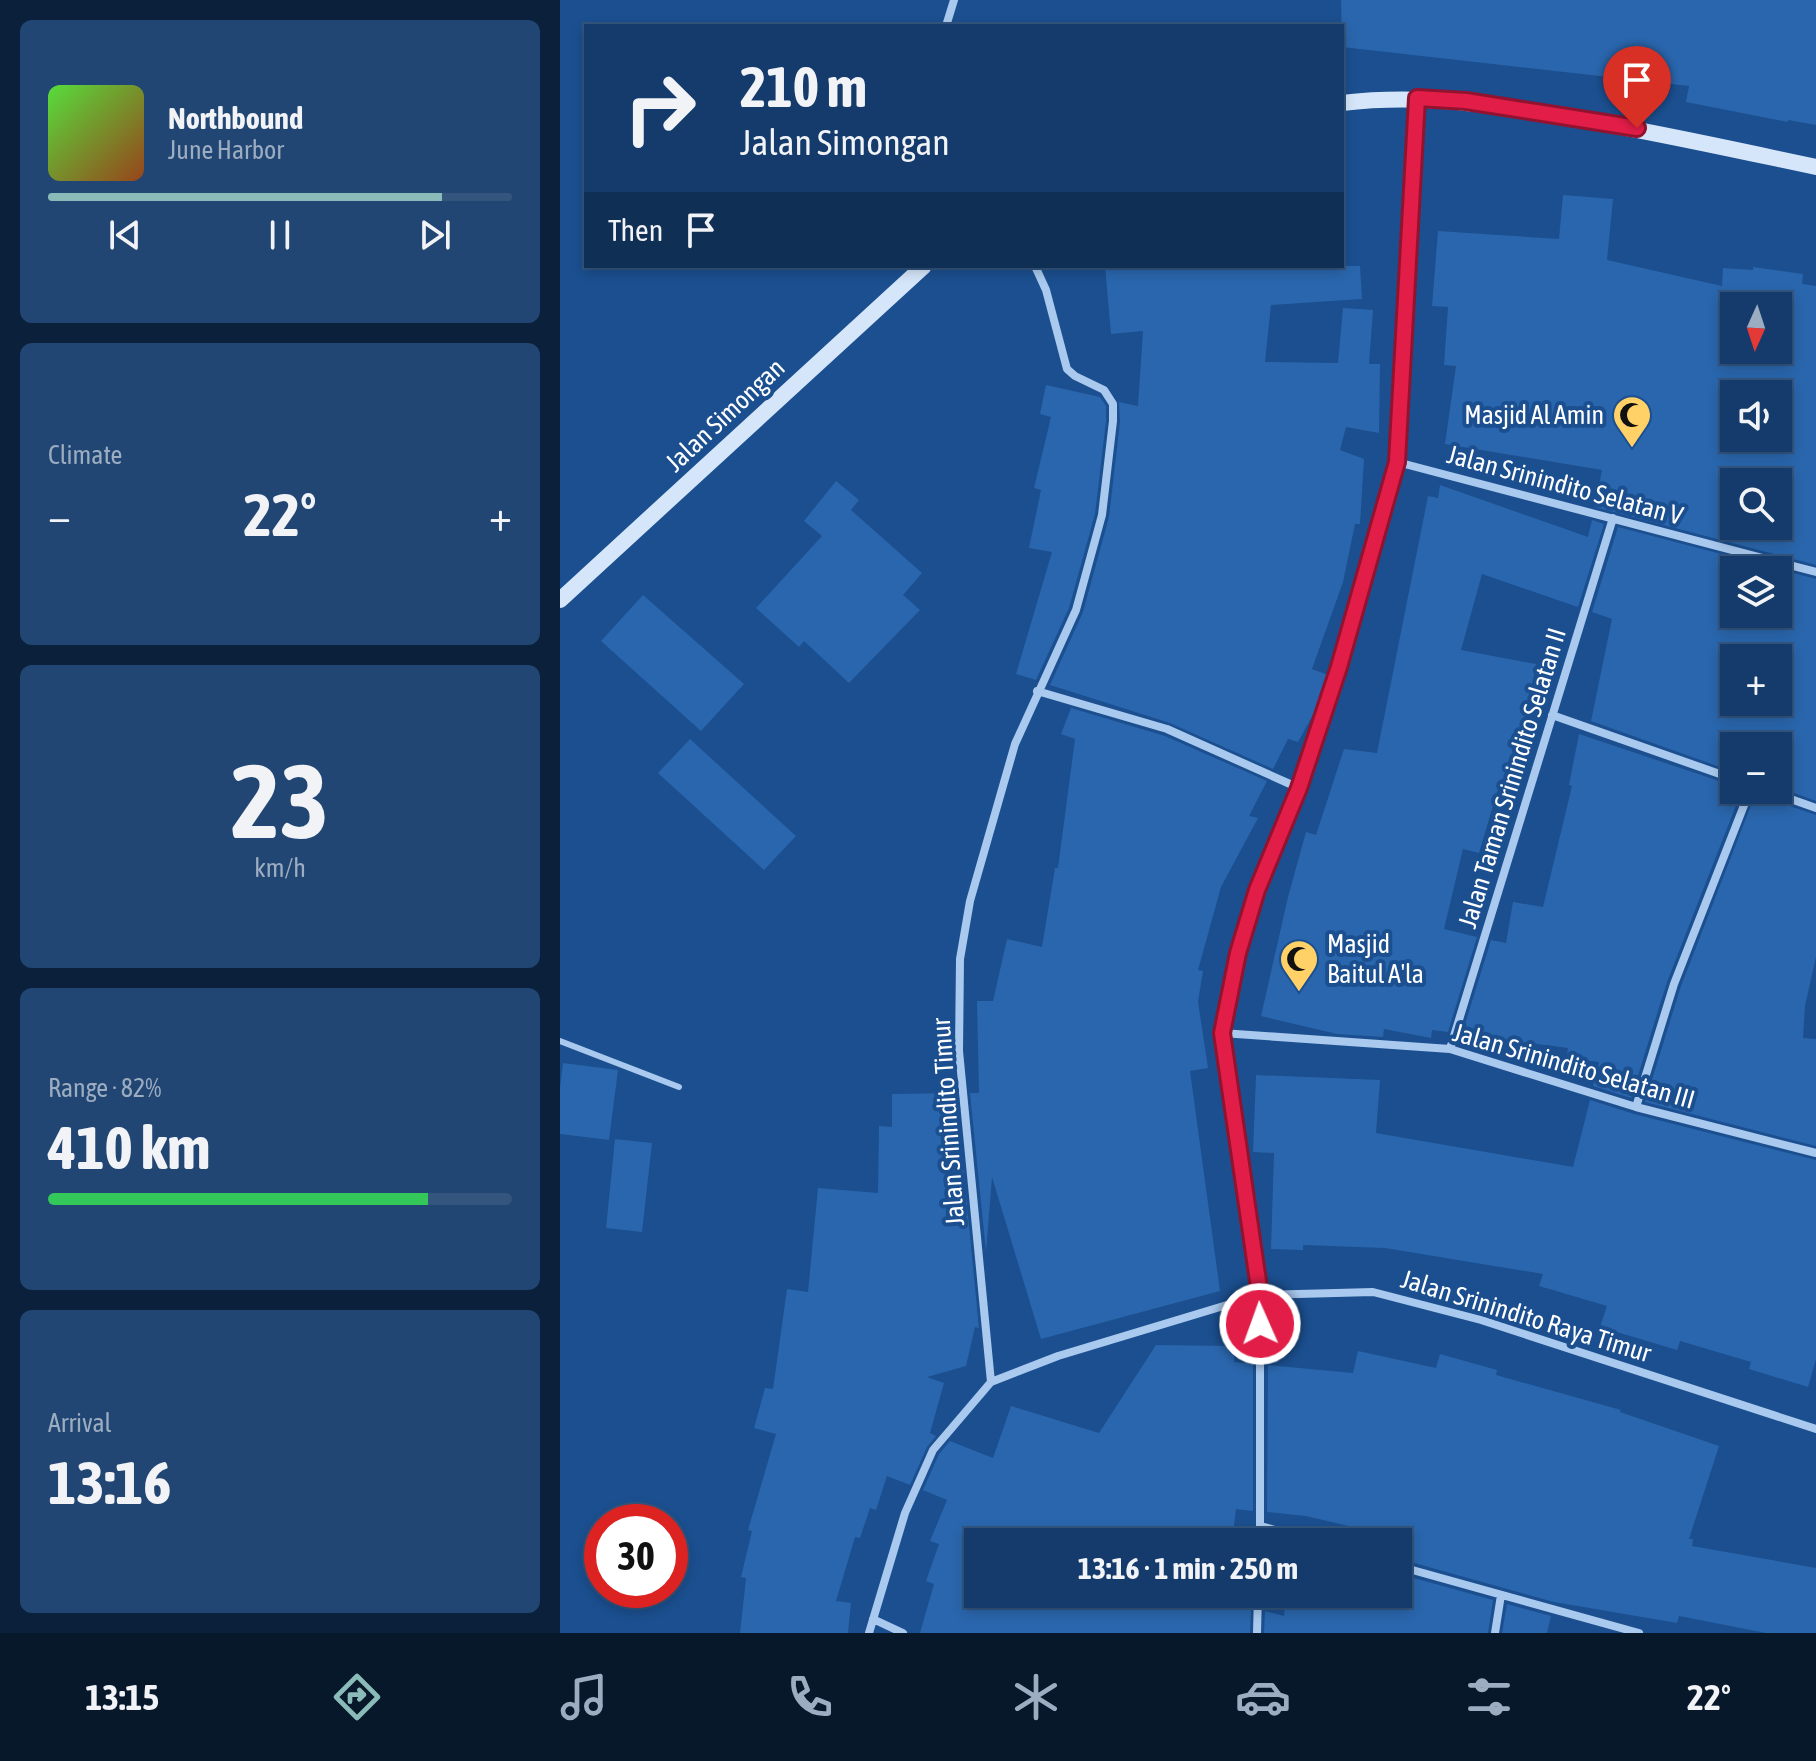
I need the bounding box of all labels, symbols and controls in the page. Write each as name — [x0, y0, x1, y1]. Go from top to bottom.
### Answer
pin — [1603, 46, 1671, 128]
text: 210 m — [740, 55, 867, 119]
icon: right — [608, 56, 712, 160]
icon: arrive — [1615, 58, 1659, 102]
text: Northbound — [168, 101, 303, 135]
text: Jalan Simongan — [740, 121, 950, 163]
text: June Harbor — [168, 135, 284, 165]
icon: arrive — [679, 208, 723, 252]
icon: previous — [103, 213, 147, 257]
icon: pause — [258, 213, 302, 257]
icon: next — [413, 213, 457, 257]
text: Then — [608, 213, 663, 247]
north arrow — [1720, 292, 1792, 364]
map controls — [1720, 292, 1792, 804]
street label: Jalan Simongan — [659, 352, 791, 478]
button: sound — [1720, 380, 1792, 452]
mosque icon: Masjid Al Amin — [1611, 394, 1653, 449]
place label: Masjid Al Amin — [1464, 400, 1604, 430]
street label: Jalan Srinindito Selatan V — [1444, 439, 1686, 531]
text: Climate — [48, 440, 122, 470]
button: search — [1720, 468, 1792, 540]
text: 22° — [244, 480, 316, 549]
text: − — [48, 490, 71, 540]
text: + — [489, 490, 512, 540]
button: layers — [1720, 556, 1792, 628]
street label: Jalan Taman Srinindito Selatan II — [1452, 624, 1572, 932]
button: + — [1720, 644, 1792, 716]
button: − — [1720, 732, 1792, 804]
text: 23 — [231, 741, 329, 860]
text: km/h — [254, 853, 306, 883]
place label: Masjid Baitul A'la — [1327, 929, 1424, 989]
mosque icon: Masjid Baitul A'la — [1278, 938, 1320, 993]
street label: Jalan Srinindito Timur — [926, 1017, 970, 1227]
street label: Jalan Srinindito Selatan III — [1450, 1017, 1698, 1115]
text: Range · 82% — [48, 1073, 161, 1103]
text: 410 km — [48, 1113, 210, 1182]
street label: Jalan Srinindito Raya Timur — [1397, 1264, 1655, 1368]
position arrow — [1218, 1282, 1302, 1366]
text: Arrival — [48, 1408, 112, 1438]
text: 13:16 — [48, 1448, 171, 1517]
speed limit sign: 30 — [584, 1504, 688, 1608]
text: 13:16 · 1 min · 250 m — [1078, 1551, 1298, 1585]
icon: directions — [329, 1669, 385, 1725]
icon: music — [556, 1669, 612, 1725]
icon: phone — [782, 1669, 838, 1725]
icon: climate — [1008, 1669, 1064, 1725]
icon: car — [1235, 1669, 1291, 1725]
icon: filters — [1461, 1669, 1517, 1725]
text: 13:15 — [85, 1676, 159, 1718]
text: 22° — [1687, 1676, 1731, 1718]

